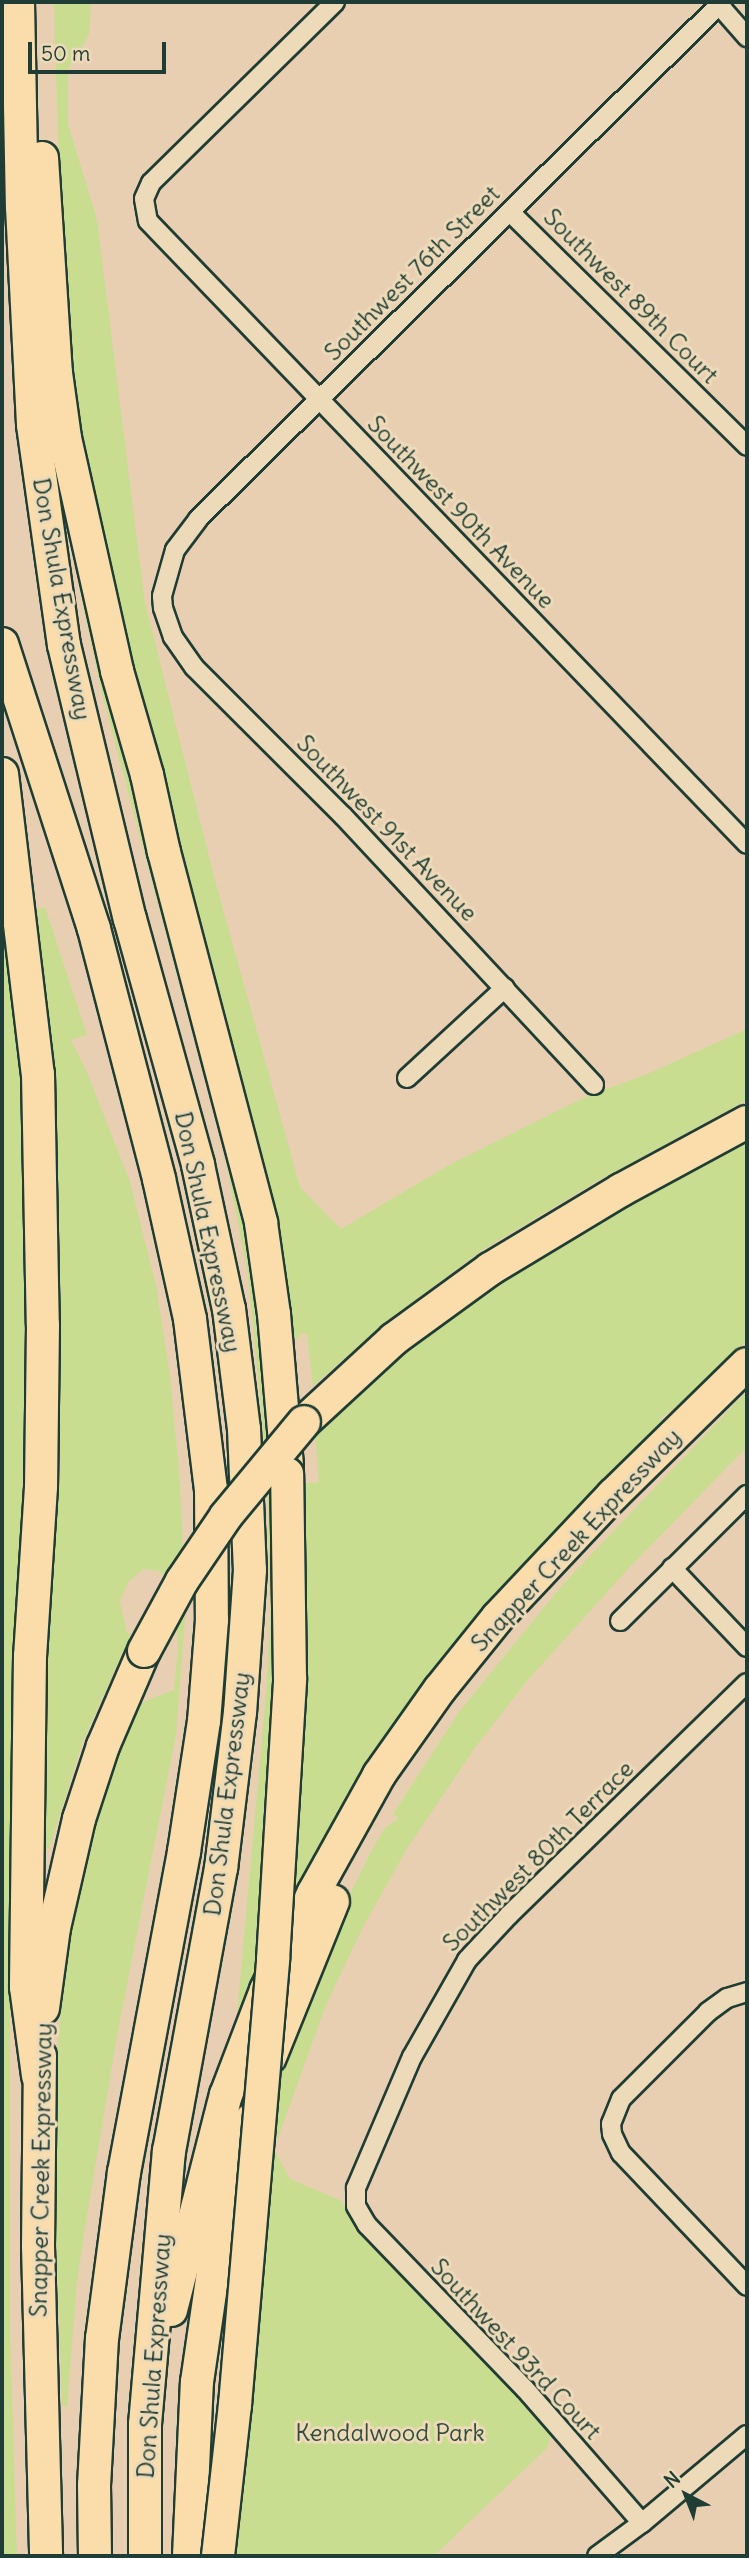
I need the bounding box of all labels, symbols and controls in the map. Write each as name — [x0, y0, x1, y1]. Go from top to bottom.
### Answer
scale bar — [32, 28, 170, 72]
text: 50 m — [41, 40, 90, 67]
street label: Southwest 76th Street — [318, 179, 506, 367]
street label: Southwest 89th Court — [538, 203, 724, 389]
street label: Southwest 90th Avenue — [361, 410, 561, 614]
street label: Don Shula Expressway — [27, 476, 97, 722]
street label: Southwest 91st Avenue — [291, 729, 483, 927]
street label: Don Shula Expressway — [168, 1109, 248, 1355]
street label: Snapper Creek Expressway — [465, 1422, 687, 1658]
street label: Don Shula Expressway — [198, 1670, 256, 1918]
street label: Southwest 80th Terrace — [437, 1755, 639, 1957]
street label: Snapper Creek Expressway — [24, 2022, 58, 2318]
street label: Don Shula Expressway — [131, 2233, 177, 2479]
street label: Southwest 93rd Court — [425, 2253, 607, 2445]
park label: Kendalwood Park — [295, 2419, 485, 2447]
north arrow — [651, 2460, 721, 2530]
text: N — [659, 2466, 685, 2493]

